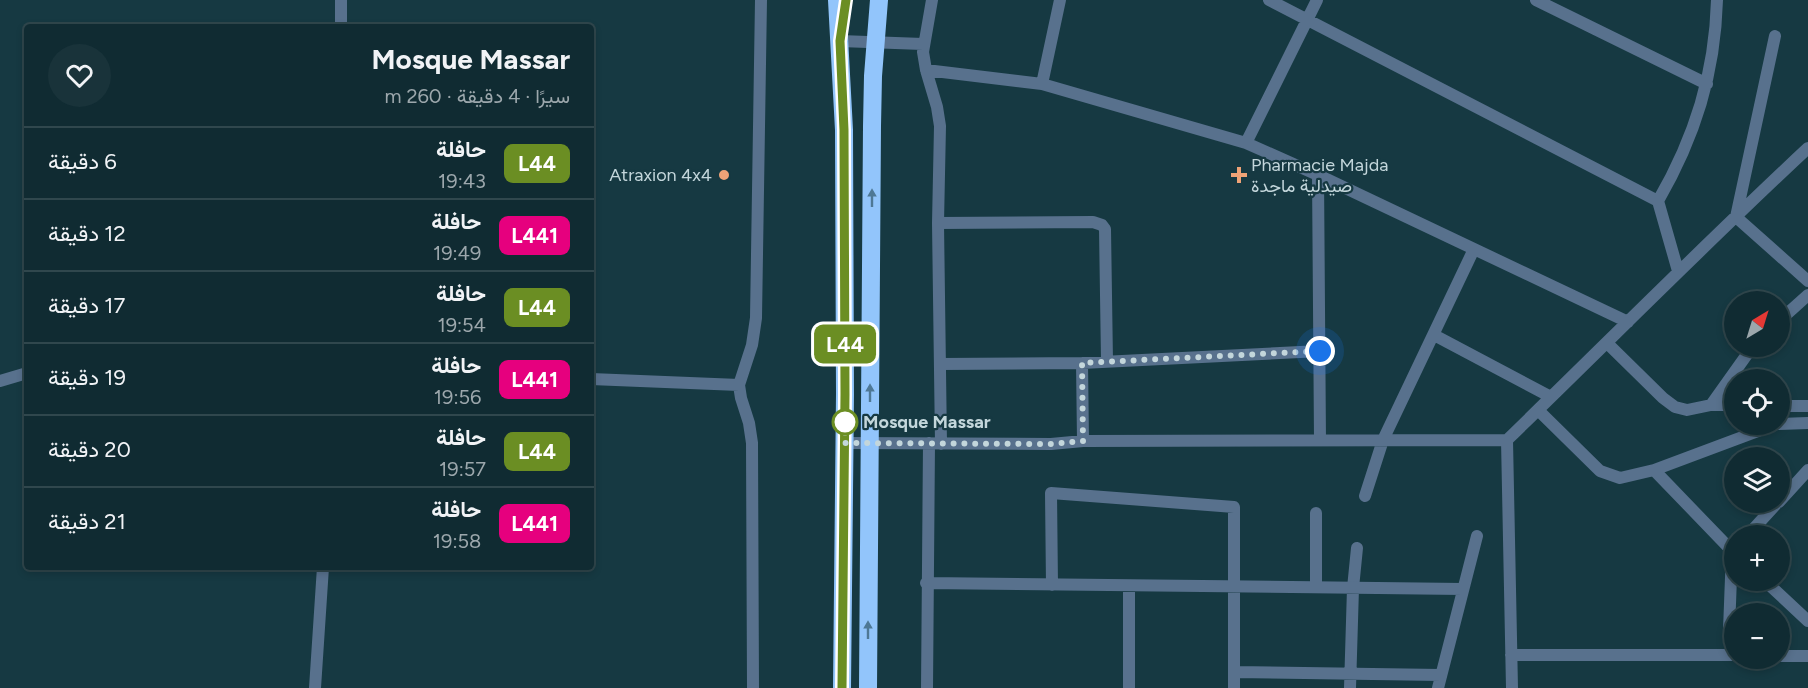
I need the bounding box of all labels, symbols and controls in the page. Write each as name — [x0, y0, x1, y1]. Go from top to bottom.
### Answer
text: Mosque Massar — [372, 42, 570, 76]
button: heart — [48, 44, 111, 107]
text: سيرًا · 4 دقيقة · 260 m — [384, 84, 570, 108]
text: حافلة — [436, 136, 486, 163]
text: 6 دقيقة — [48, 148, 117, 175]
text: L44 — [518, 151, 556, 176]
place label: Pharmacie Majda صيدلية ماجدة — [1251, 154, 1388, 197]
place label: Atraxion 4x4 — [609, 164, 712, 186]
marker: Atraxion 4x4 — [717, 168, 731, 182]
marker: Pharmacie Majda صيدلية ماجدة — [1232, 168, 1246, 182]
text: 19:43 — [438, 169, 486, 193]
one-way arrow — [867, 188, 877, 207]
text: حافلة — [431, 208, 481, 235]
text: 12 دقيقة — [48, 220, 126, 247]
text: L441 — [511, 223, 558, 248]
text: 19:49 — [433, 241, 481, 265]
text: حافلة — [436, 280, 486, 307]
north arrow — [1724, 291, 1790, 357]
map controls — [1724, 291, 1790, 669]
text: 17 دقيقة — [48, 292, 125, 319]
text: L44 — [518, 295, 556, 320]
text: 19:54 — [437, 313, 486, 337]
line badge: L44 — [810, 324, 880, 364]
text: L44 — [826, 332, 864, 357]
your location — [1305, 336, 1335, 366]
text: حافلة — [431, 352, 481, 379]
text: 19 دقيقة — [48, 364, 126, 391]
text: L441 — [511, 367, 558, 392]
button: locate — [1724, 369, 1790, 435]
one-way arrow — [865, 383, 875, 402]
text: 19:56 — [434, 385, 481, 409]
marker: Mosque Massar — [832, 409, 858, 435]
place label: Mosque Massar — [863, 411, 991, 433]
text: حافلة — [436, 424, 486, 451]
text: 20 دقيقة — [48, 436, 131, 463]
text: L44 — [518, 439, 556, 464]
button: layers — [1724, 447, 1790, 513]
text: 19:57 — [439, 457, 486, 481]
text: حافلة — [431, 496, 481, 523]
text: 21 دقيقة — [48, 508, 126, 535]
text: L441 — [511, 511, 558, 536]
button: + — [1724, 525, 1790, 591]
text: 19:58 — [433, 529, 481, 553]
button: − — [1724, 603, 1790, 669]
one-way arrow — [863, 620, 873, 639]

